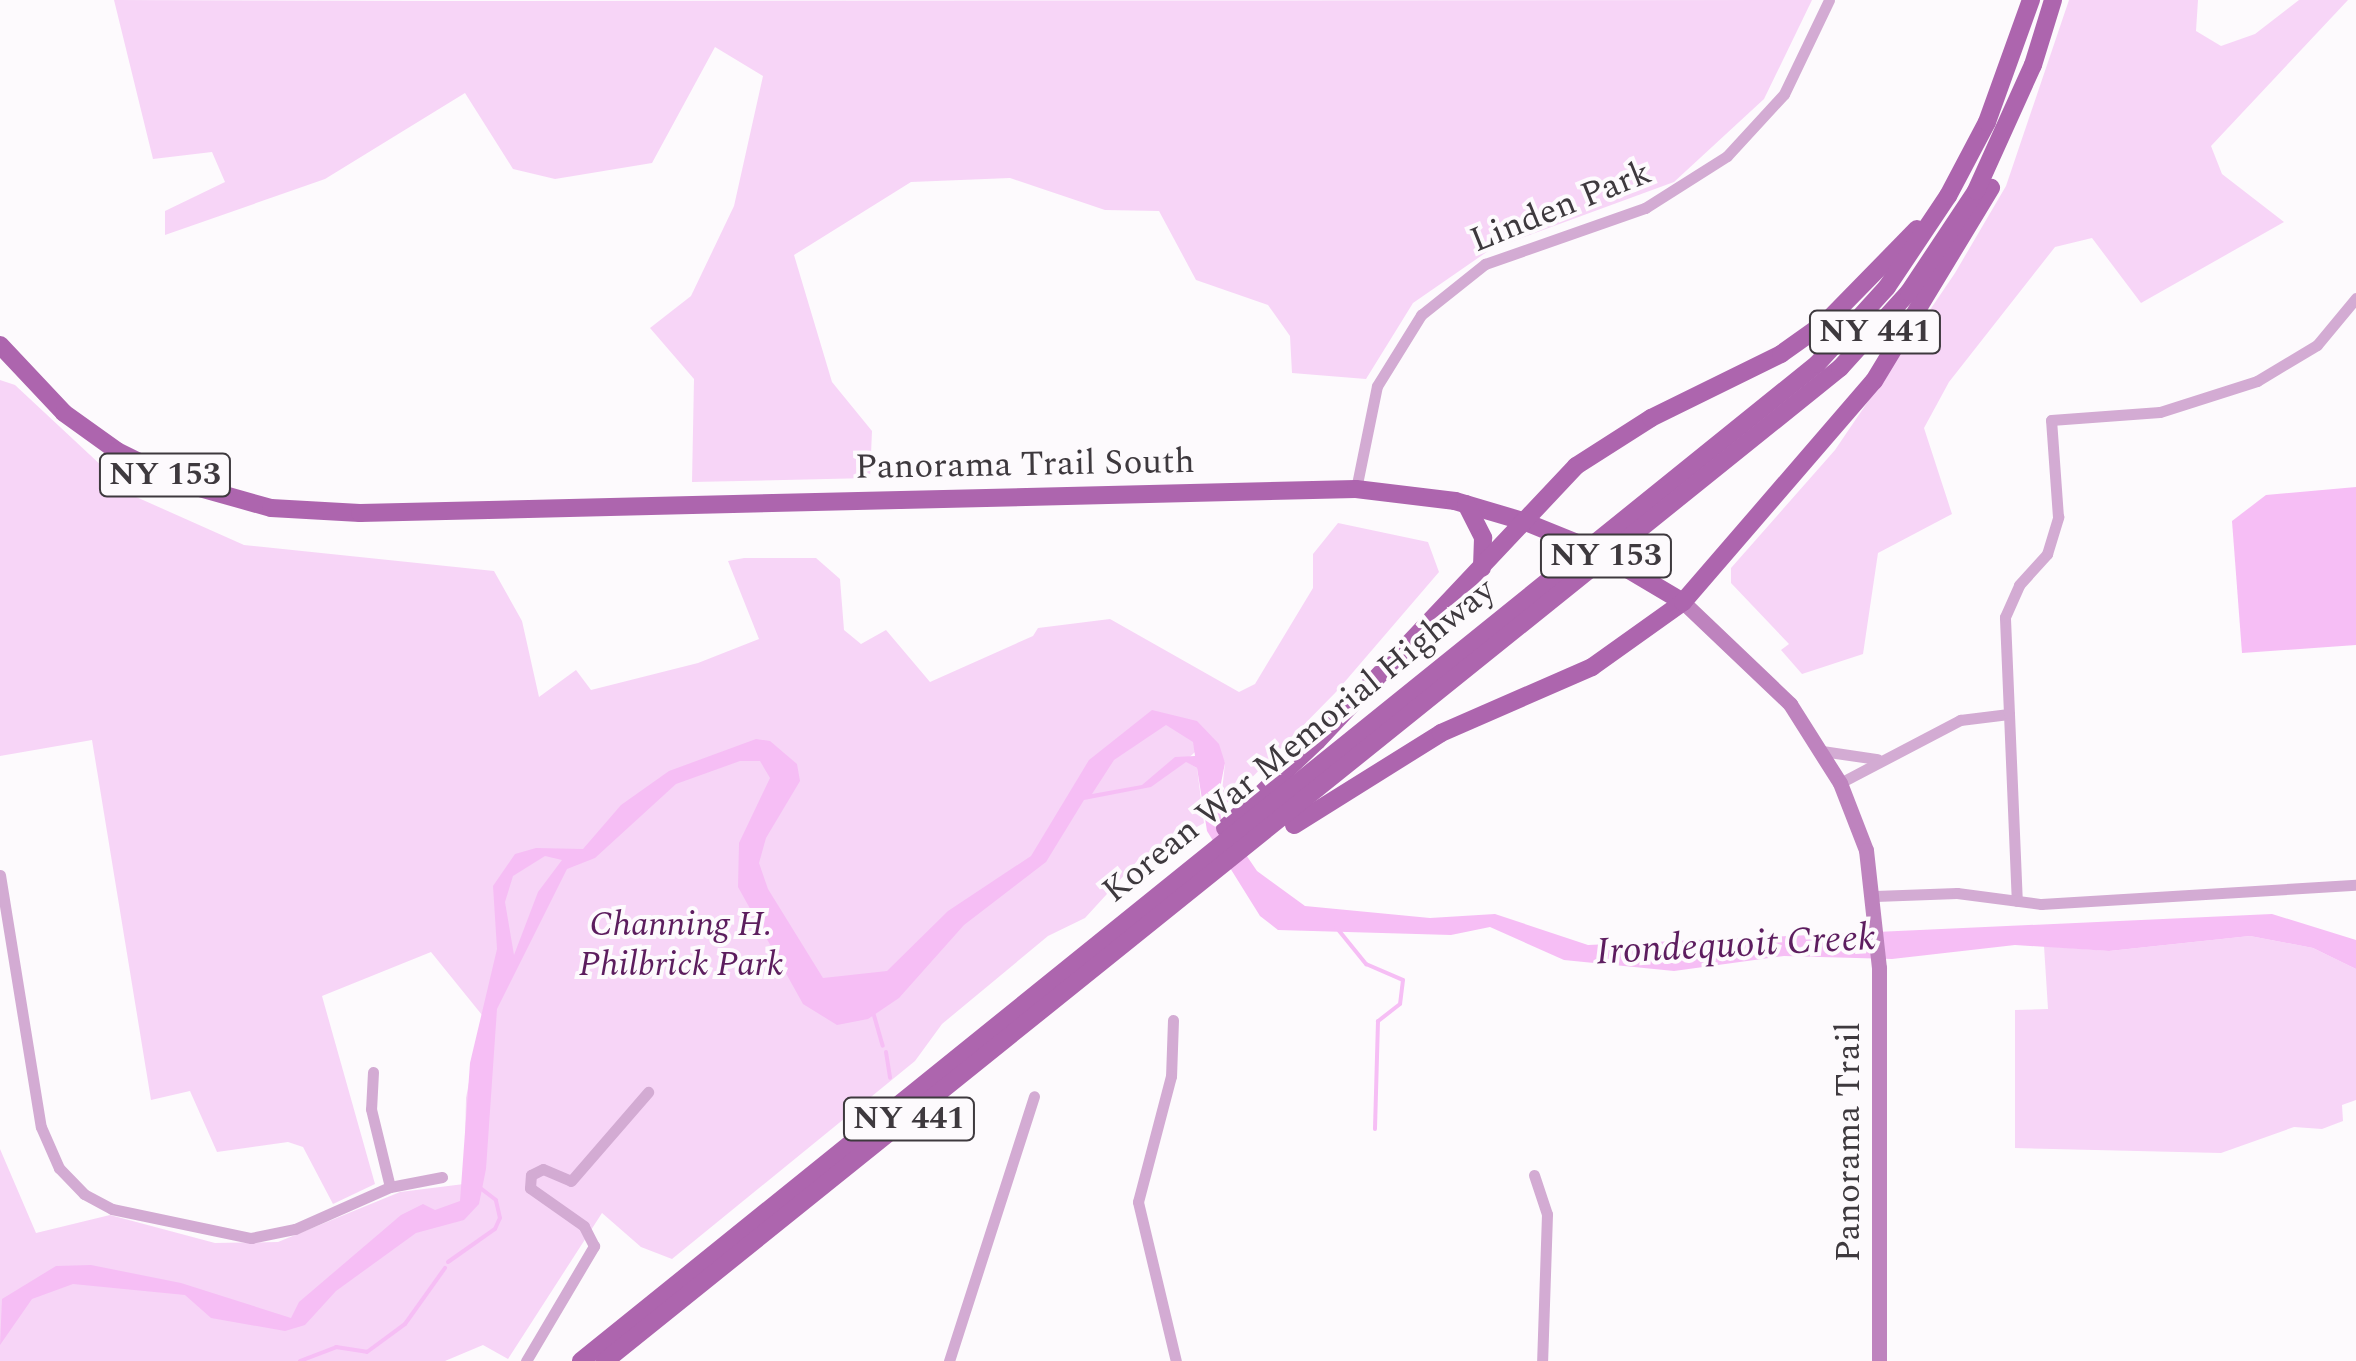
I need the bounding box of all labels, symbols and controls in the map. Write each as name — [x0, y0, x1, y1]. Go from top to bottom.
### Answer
street label: Linden Park — [1464, 152, 1658, 262]
road number: NY 441 — [1808, 305, 1942, 359]
street label: Panorama Trail South — [855, 441, 1195, 489]
road number: NY 153 — [98, 448, 232, 502]
road number: NY 153 — [1538, 529, 1674, 583]
street label: Korean War Memorial Highway — [1094, 570, 1504, 912]
park label: Channing H. Philbrick Park — [579, 904, 783, 986]
water label: Irondequoit Creek — [1595, 916, 1877, 976]
street label: Panorama Trail — [1828, 1022, 1870, 1262]
road number: NY 441 — [842, 1092, 976, 1146]

